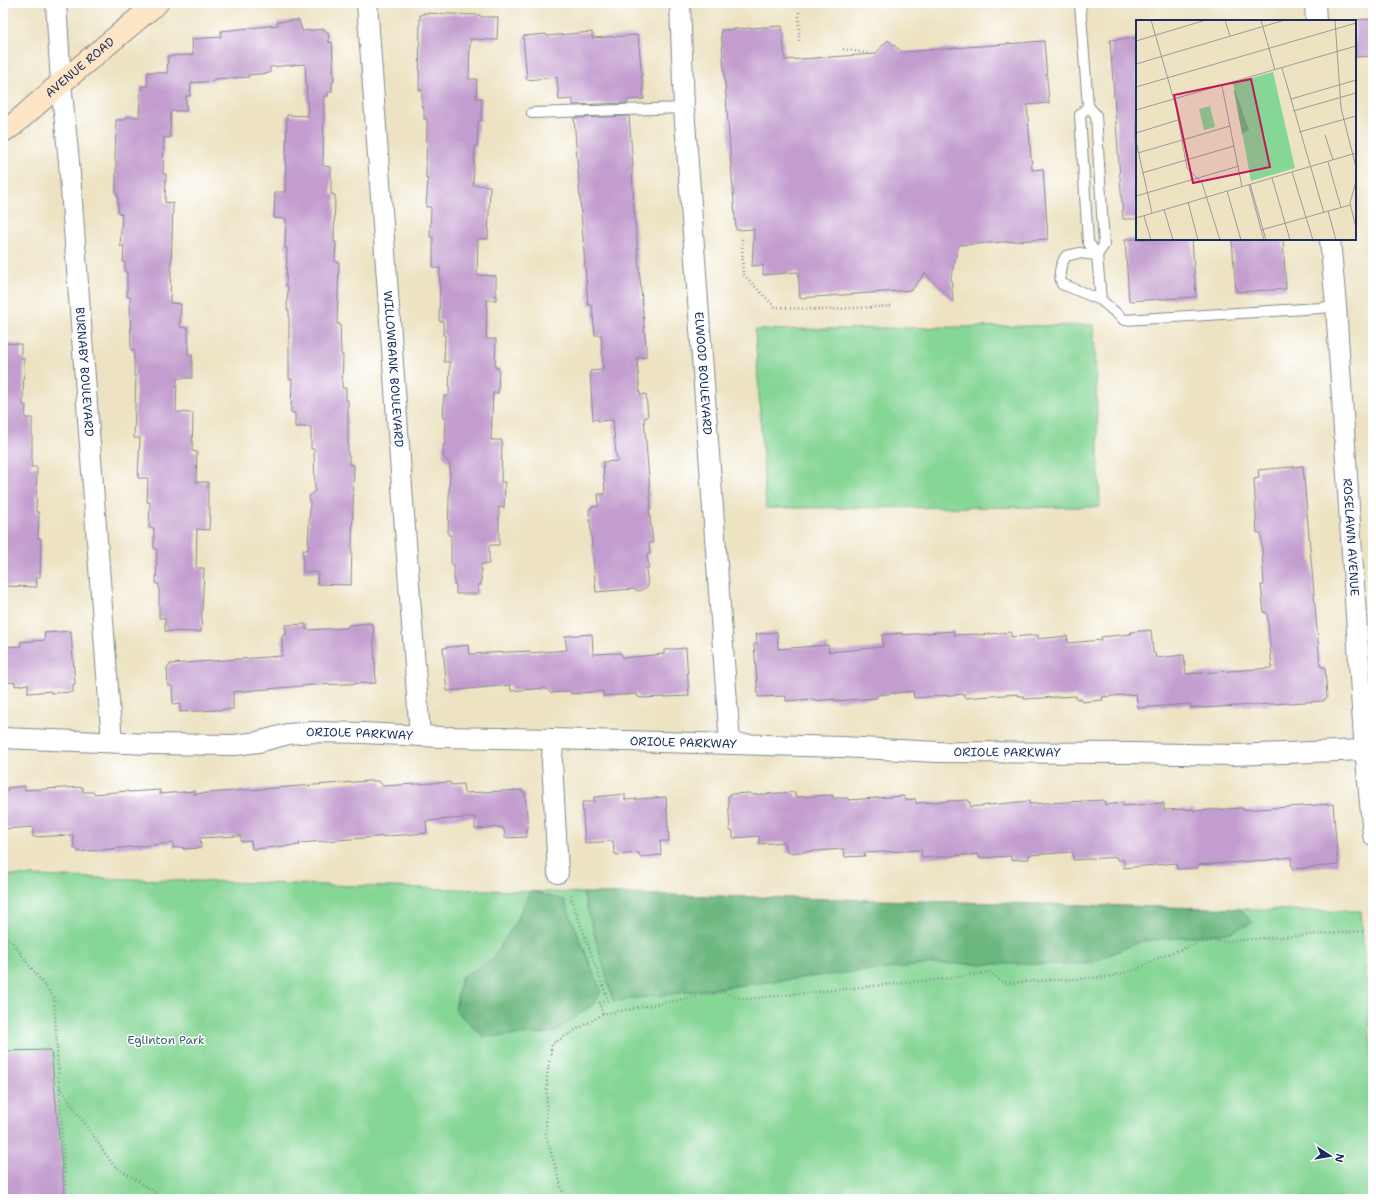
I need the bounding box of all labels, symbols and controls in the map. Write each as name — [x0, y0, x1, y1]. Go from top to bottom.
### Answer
inset map — [1136, 20, 1356, 240]
street label: AVENUE ROAD — [42, 34, 118, 101]
street label: WILLOWBANK BOULEVARD — [380, 290, 407, 448]
street label: BURNABY BOULEVARD — [72, 307, 97, 437]
street label: ELWOOD BOULEVARD — [691, 311, 716, 435]
street label: ROSELAWN AVENUE — [1339, 478, 1363, 597]
street label: ORIOLE PARKWAY — [305, 724, 414, 744]
street label: ORIOLE PARKWAY — [630, 733, 738, 752]
street label: ORIOLE PARKWAY — [953, 744, 1062, 761]
park label: Eglinton Park — [127, 1032, 205, 1048]
north arrow — [1310, 1136, 1350, 1176]
text: N — [1331, 1152, 1348, 1164]

